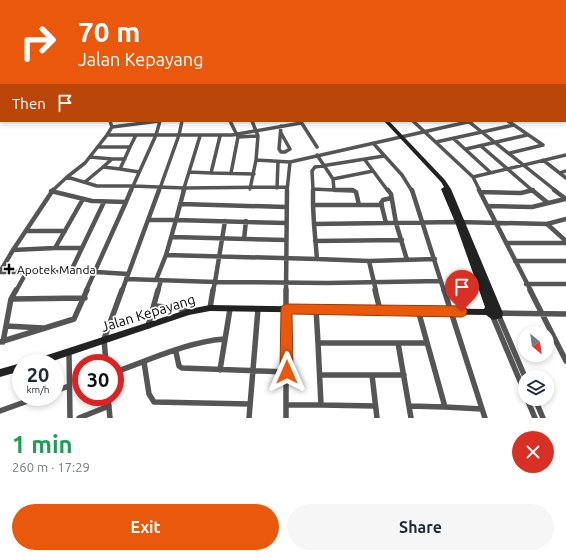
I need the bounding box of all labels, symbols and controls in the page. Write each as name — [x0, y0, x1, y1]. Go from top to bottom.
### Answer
icon: right — [12, 16, 64, 68]
text: 70 m — [78, 16, 140, 47]
text: Jalan Kepayang — [78, 49, 203, 69]
icon: arrive — [54, 92, 76, 114]
text: Then — [12, 95, 46, 112]
place label: Apotek Manda — [17, 263, 96, 276]
marker: Apotek Manda — [4, 264, 14, 274]
pin — [445, 270, 479, 311]
icon: arrive — [451, 276, 473, 298]
street label: Jalan Kepayang — [99, 291, 197, 335]
north arrow — [518, 326, 554, 362]
map controls — [518, 326, 554, 406]
position arrow — [266, 351, 308, 393]
speed limit sign: 30 — [72, 354, 124, 406]
text: 20 — [27, 363, 49, 386]
button: layers — [518, 370, 554, 406]
text: km/h — [26, 384, 50, 395]
text: 1 min — [12, 431, 73, 458]
button: close — [512, 431, 554, 473]
text: 260 m · 17:29 — [12, 460, 90, 474]
button: Exit — [12, 504, 279, 550]
button: Share — [287, 504, 554, 550]

